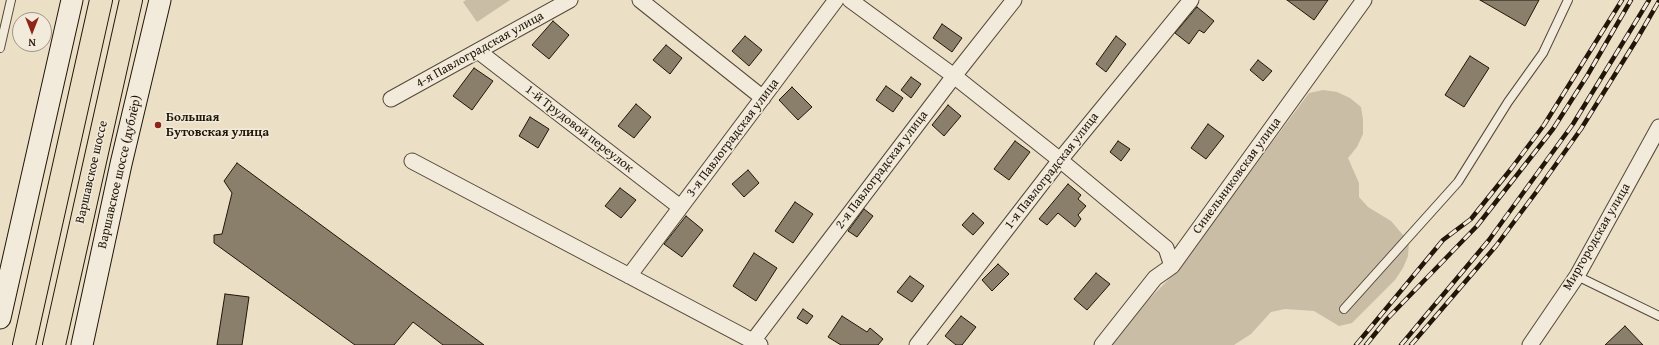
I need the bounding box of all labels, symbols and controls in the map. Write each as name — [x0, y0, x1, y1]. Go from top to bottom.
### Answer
street label: 4-я Павлоградская улица — [413, 8, 547, 92]
north arrow — [12, 12, 52, 52]
text: N — [28, 35, 36, 51]
street label: 3-я Павлоградская улица — [683, 76, 783, 200]
street label: 1-й Трудовой переулок — [522, 82, 636, 176]
street label: Варшавское шоссе (дублёр) — [95, 94, 145, 250]
street label: 2-я Павлоградская улица — [832, 108, 932, 232]
street label: 1-я Павлоградская улица — [1002, 109, 1102, 233]
place label: Большая Бутовская улица — [166, 110, 269, 141]
street label: Синельниковская улица — [1190, 115, 1284, 237]
street label: Варшавское шоссе — [73, 119, 111, 225]
marker: Большая Бутовская улица — [153, 120, 163, 130]
street label: Миргородская улица — [1560, 181, 1634, 293]

